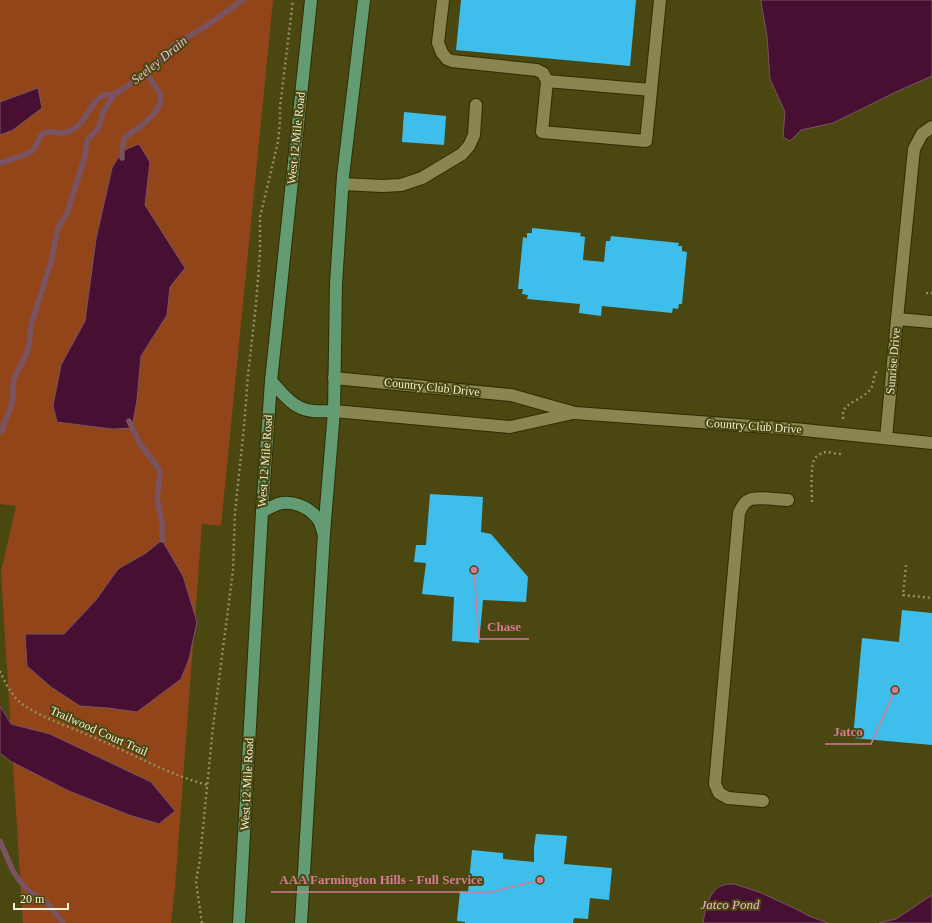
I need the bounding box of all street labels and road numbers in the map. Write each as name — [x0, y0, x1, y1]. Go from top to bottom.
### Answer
street label: West 12 Mile Road — [284, 91, 308, 185]
street label: Sunrise Drive — [883, 327, 903, 395]
street label: Country Club Drive — [384, 375, 480, 399]
street label: West 12 Mile Road — [255, 414, 275, 508]
street label: Country Club Drive — [706, 416, 802, 436]
street label: Trailwood Court Trail — [48, 703, 151, 759]
street label: West 12 Mile Road — [238, 737, 256, 831]

